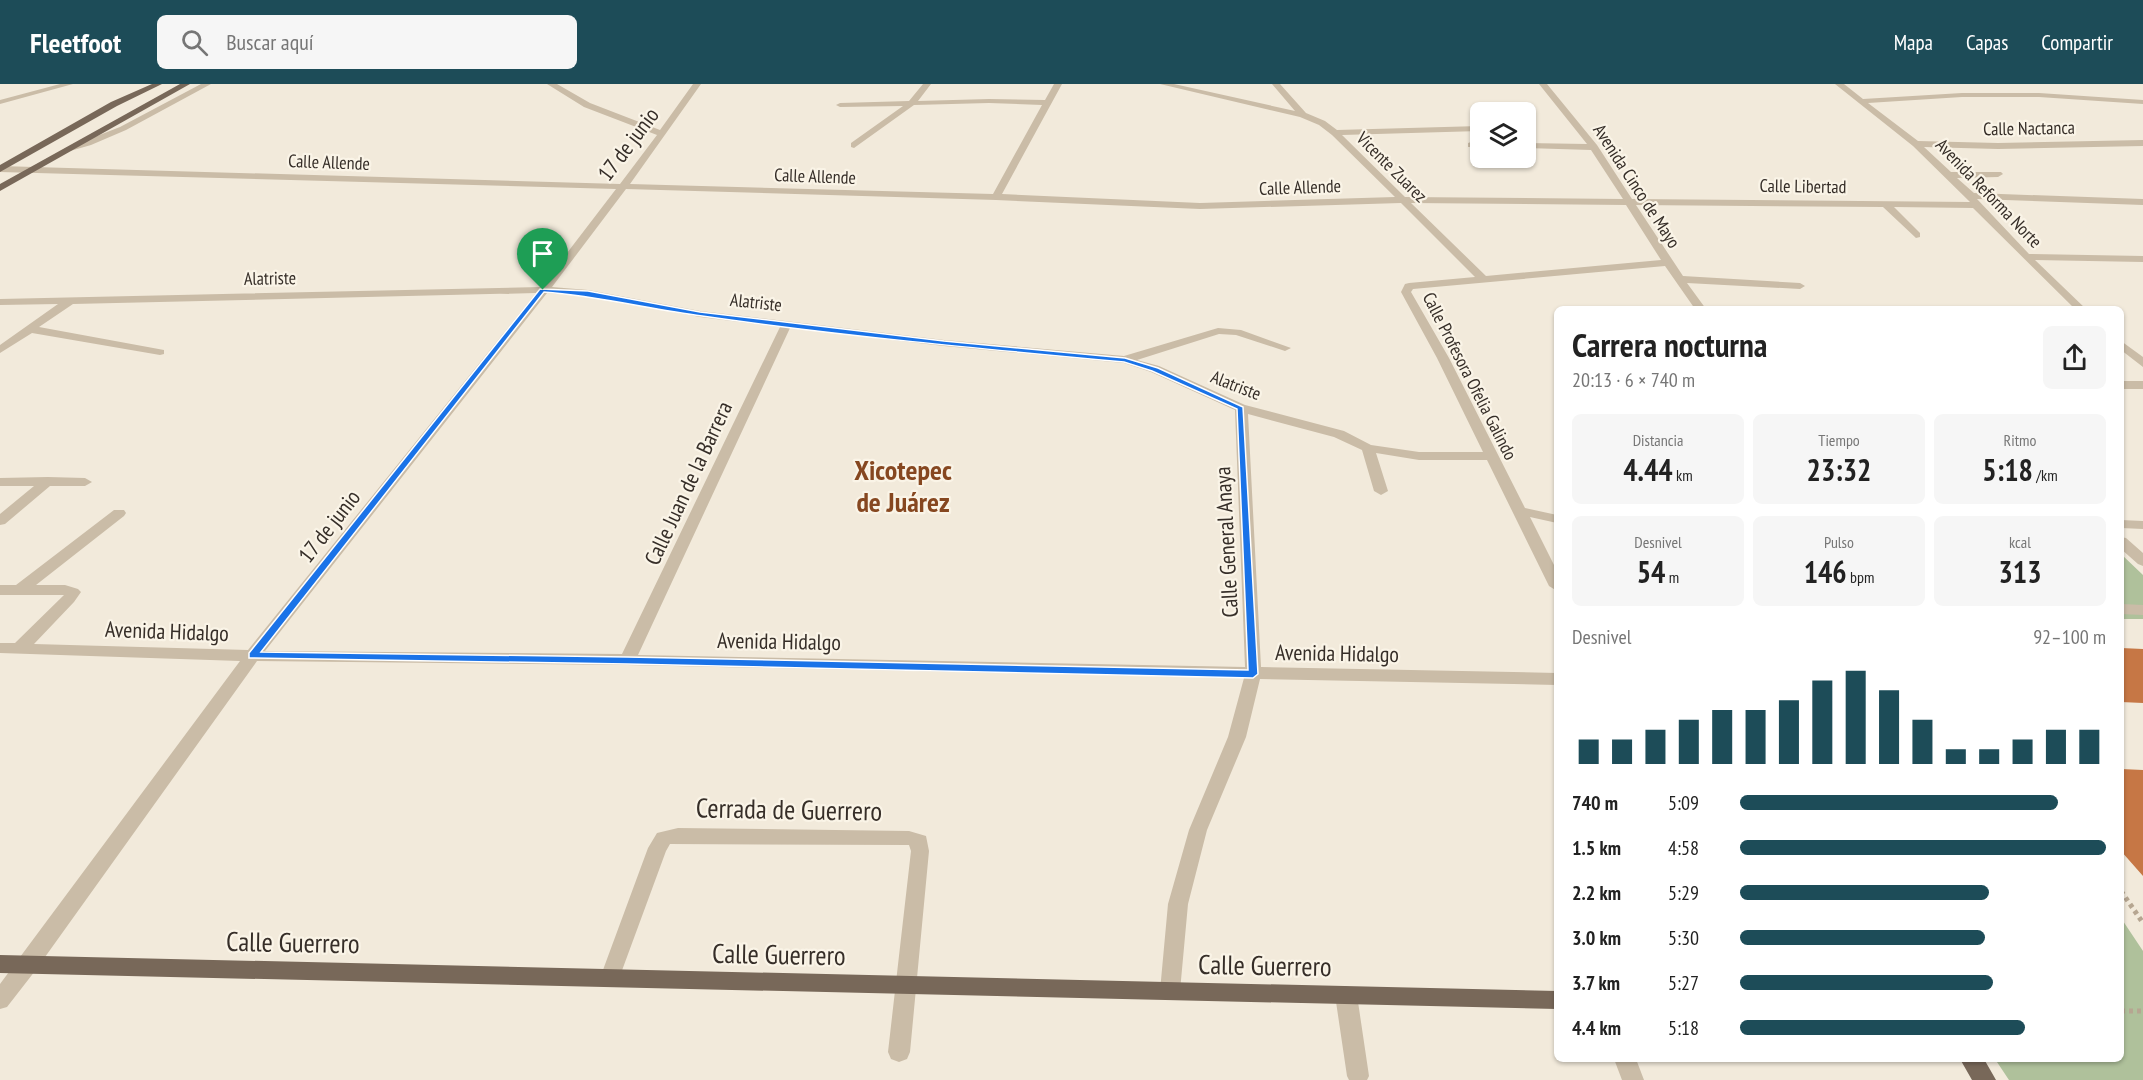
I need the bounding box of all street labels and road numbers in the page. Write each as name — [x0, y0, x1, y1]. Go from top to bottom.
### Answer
street label: 17 de junio — [591, 102, 665, 186]
street label: Calle Nactanca — [1983, 116, 2075, 140]
street label: Avenida Cinco de Mayo — [1588, 120, 1686, 252]
street label: Vicente Zuarez — [1351, 126, 1432, 207]
street label: Avenida Reforma Norte — [1931, 133, 2047, 253]
street label: Calle Allende — [288, 149, 370, 175]
street label: Calle Allende — [774, 163, 856, 189]
street label: Calle Allende — [1259, 174, 1341, 200]
street label: Calle Libertad — [1759, 174, 1847, 198]
street label: Alatriste — [244, 266, 296, 290]
street label: Alatriste — [729, 288, 783, 316]
street label: Calle Profesora Ofelia Galindo — [1418, 288, 1522, 464]
street label: Alatriste — [1208, 365, 1264, 405]
street label: Calle Juan de la Barrera — [638, 397, 738, 569]
street label: Calle General Anaya — [1208, 466, 1244, 618]
street label: 17 de junio — [292, 484, 366, 568]
street label: Avenida Hidalgo — [105, 615, 229, 647]
street label: Avenida Hidalgo — [717, 626, 841, 656]
street label: Avenida Hidalgo — [1275, 638, 1399, 668]
street label: Cerrada de Guerrero — [696, 790, 882, 828]
street label: Calle Guerrero — [226, 924, 360, 960]
street label: Calle Guerrero — [712, 936, 846, 972]
street label: Calle Guerrero — [1198, 947, 1332, 983]

